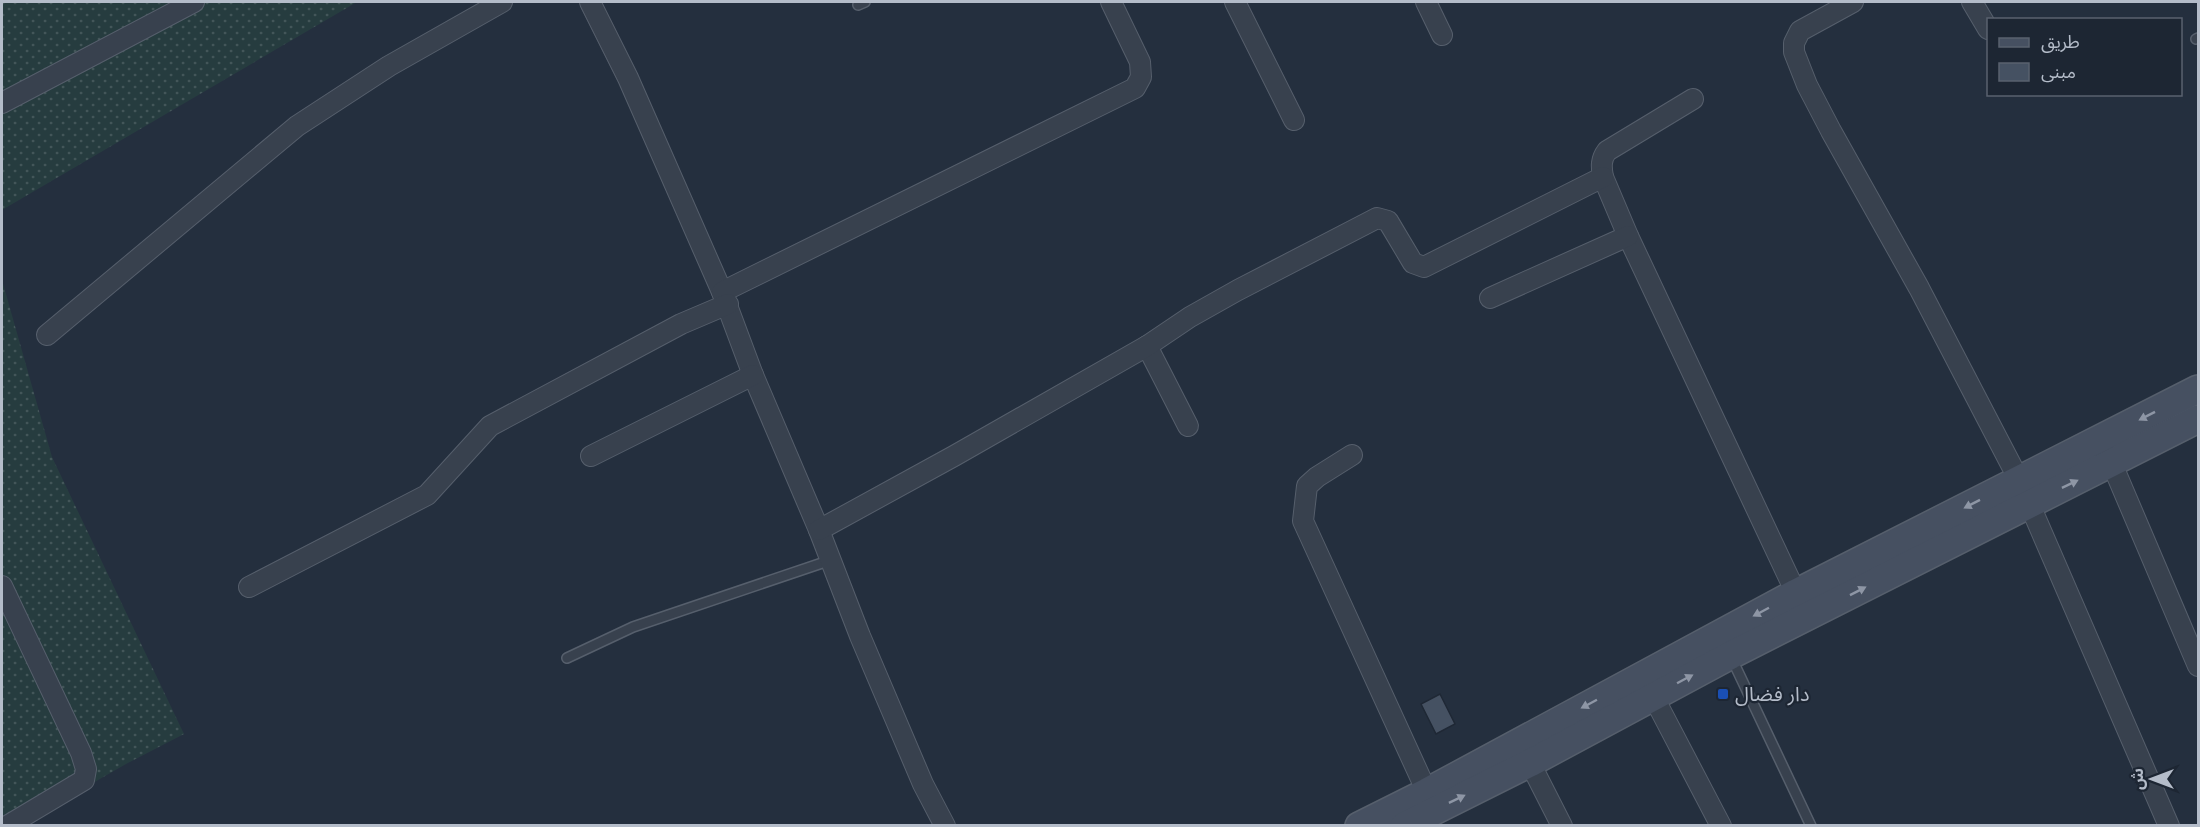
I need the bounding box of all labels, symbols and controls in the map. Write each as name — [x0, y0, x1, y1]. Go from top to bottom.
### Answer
legend — [1987, 18, 2182, 96]
text: طريق — [2041, 30, 2080, 53]
text: مبنى — [2041, 60, 2076, 83]
one-way arrow — [2138, 412, 2155, 421]
one-way arrow — [2062, 480, 2079, 489]
one-way arrow — [1964, 499, 1981, 508]
one-way arrow — [1850, 586, 1867, 595]
one-way arrow — [1752, 606, 1770, 616]
one-way arrow — [1676, 674, 1693, 684]
place label: دار فضال — [1735, 681, 1809, 707]
marker: دار فضال — [1716, 687, 1730, 701]
one-way arrow — [1580, 699, 1597, 709]
north arrow — [2122, 749, 2182, 809]
text: ش — [2127, 768, 2148, 790]
one-way arrow — [1448, 795, 1465, 804]

